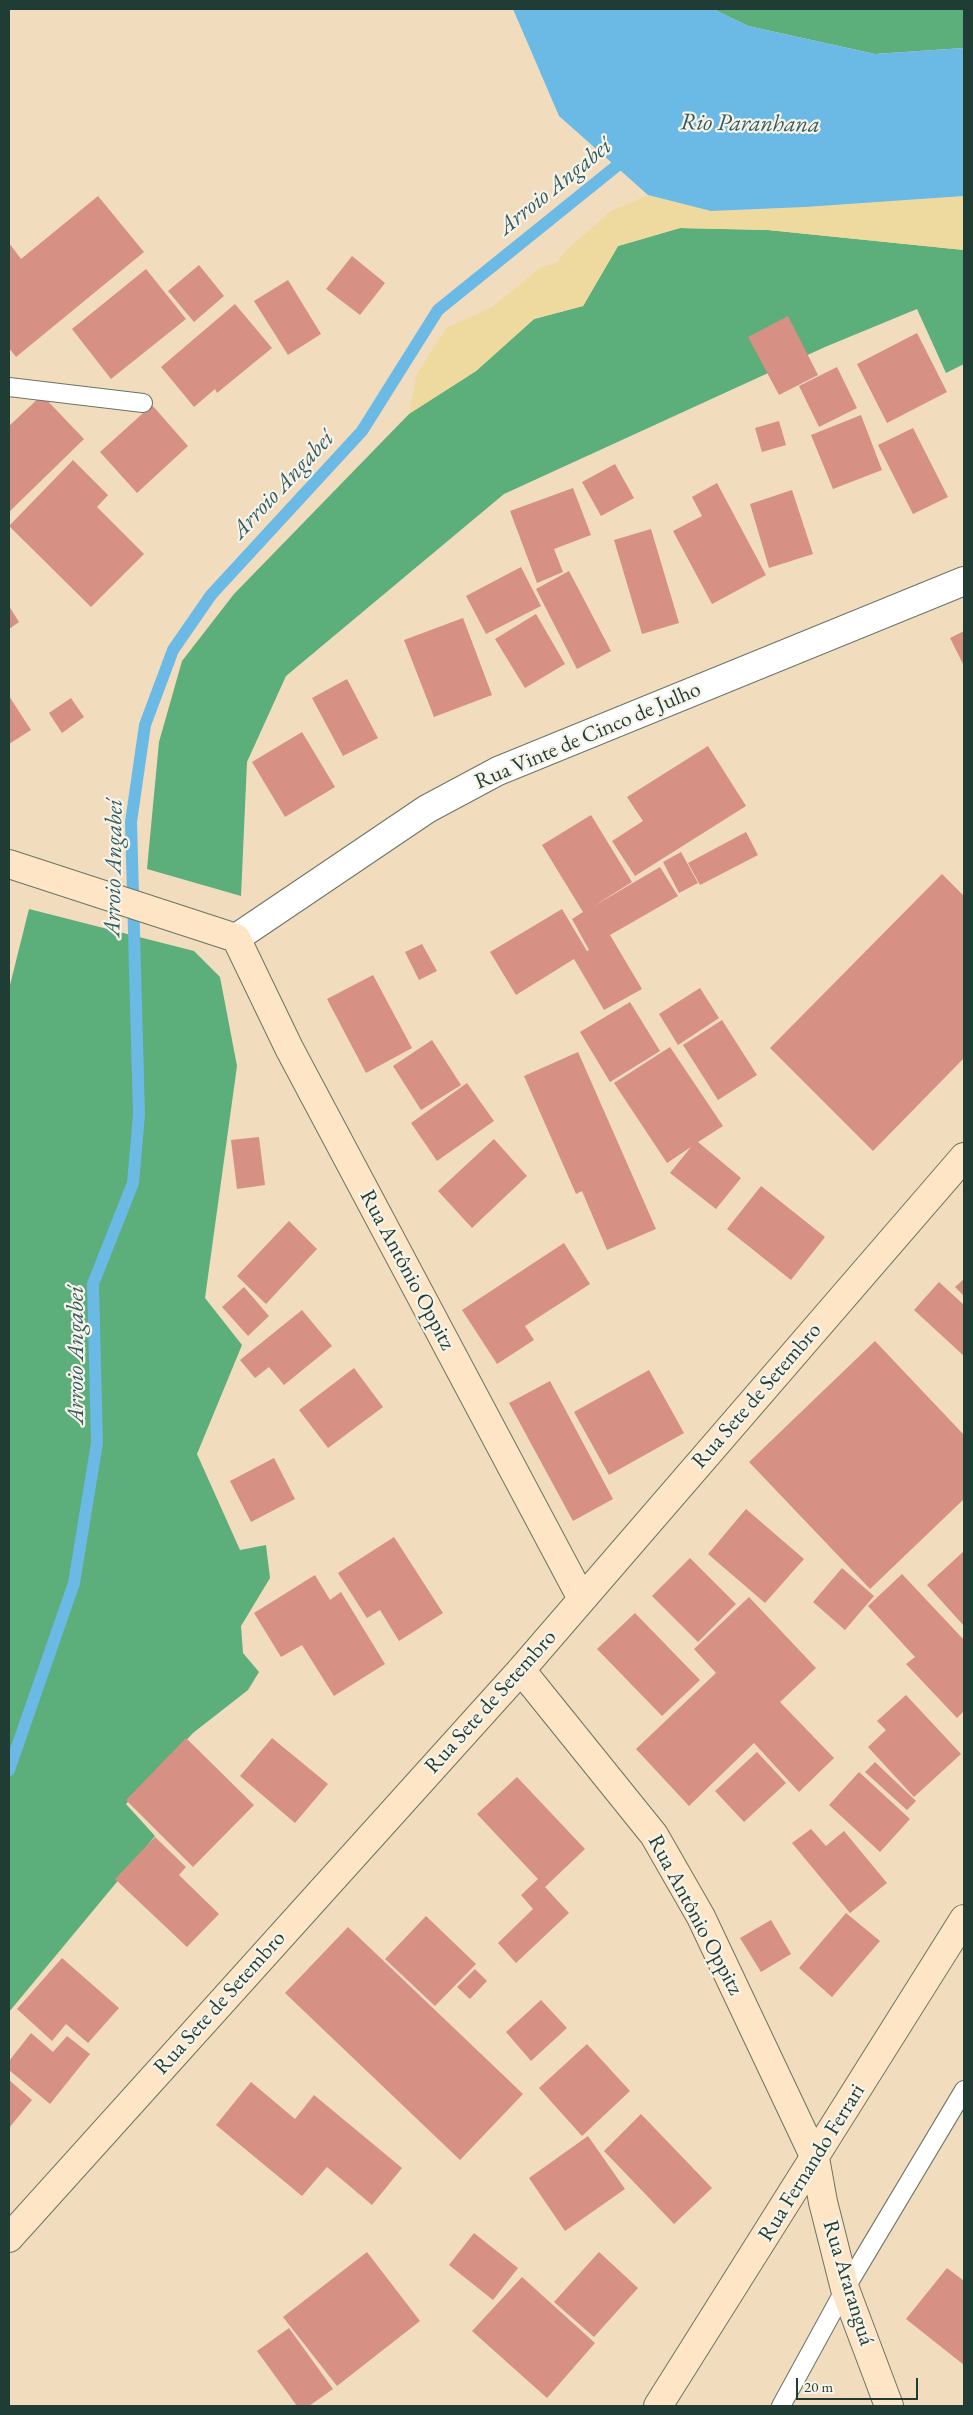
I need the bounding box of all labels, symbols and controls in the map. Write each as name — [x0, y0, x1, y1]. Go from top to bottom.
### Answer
water label: Rio Paranhana — [680, 108, 820, 140]
water label: Arroio Angabeí — [492, 132, 618, 242]
water label: Arroio Angabeí — [225, 425, 341, 545]
street label: Rua Vinte de Cinco de Julho — [471, 676, 705, 796]
water label: Arroio Angabeí — [98, 799, 130, 937]
street label: Rua Antônio Oppitz — [354, 1185, 460, 1355]
water label: Arroio Angabeí — [62, 1286, 90, 1424]
street label: Rua Sete de Setembro — [687, 1318, 827, 1474]
street label: Rua Sete de Setembro — [420, 1625, 562, 1779]
street label: Rua Antônio Oppitz — [642, 1830, 748, 2000]
street label: Rua Sete de Setembro — [149, 1926, 291, 2080]
street label: Rua Fernando Ferrari — [753, 2079, 871, 2247]
street label: Rua Araranguá — [816, 2217, 880, 2349]
scale bar — [798, 2368, 920, 2400]
text: 20 m — [804, 2377, 833, 2396]

